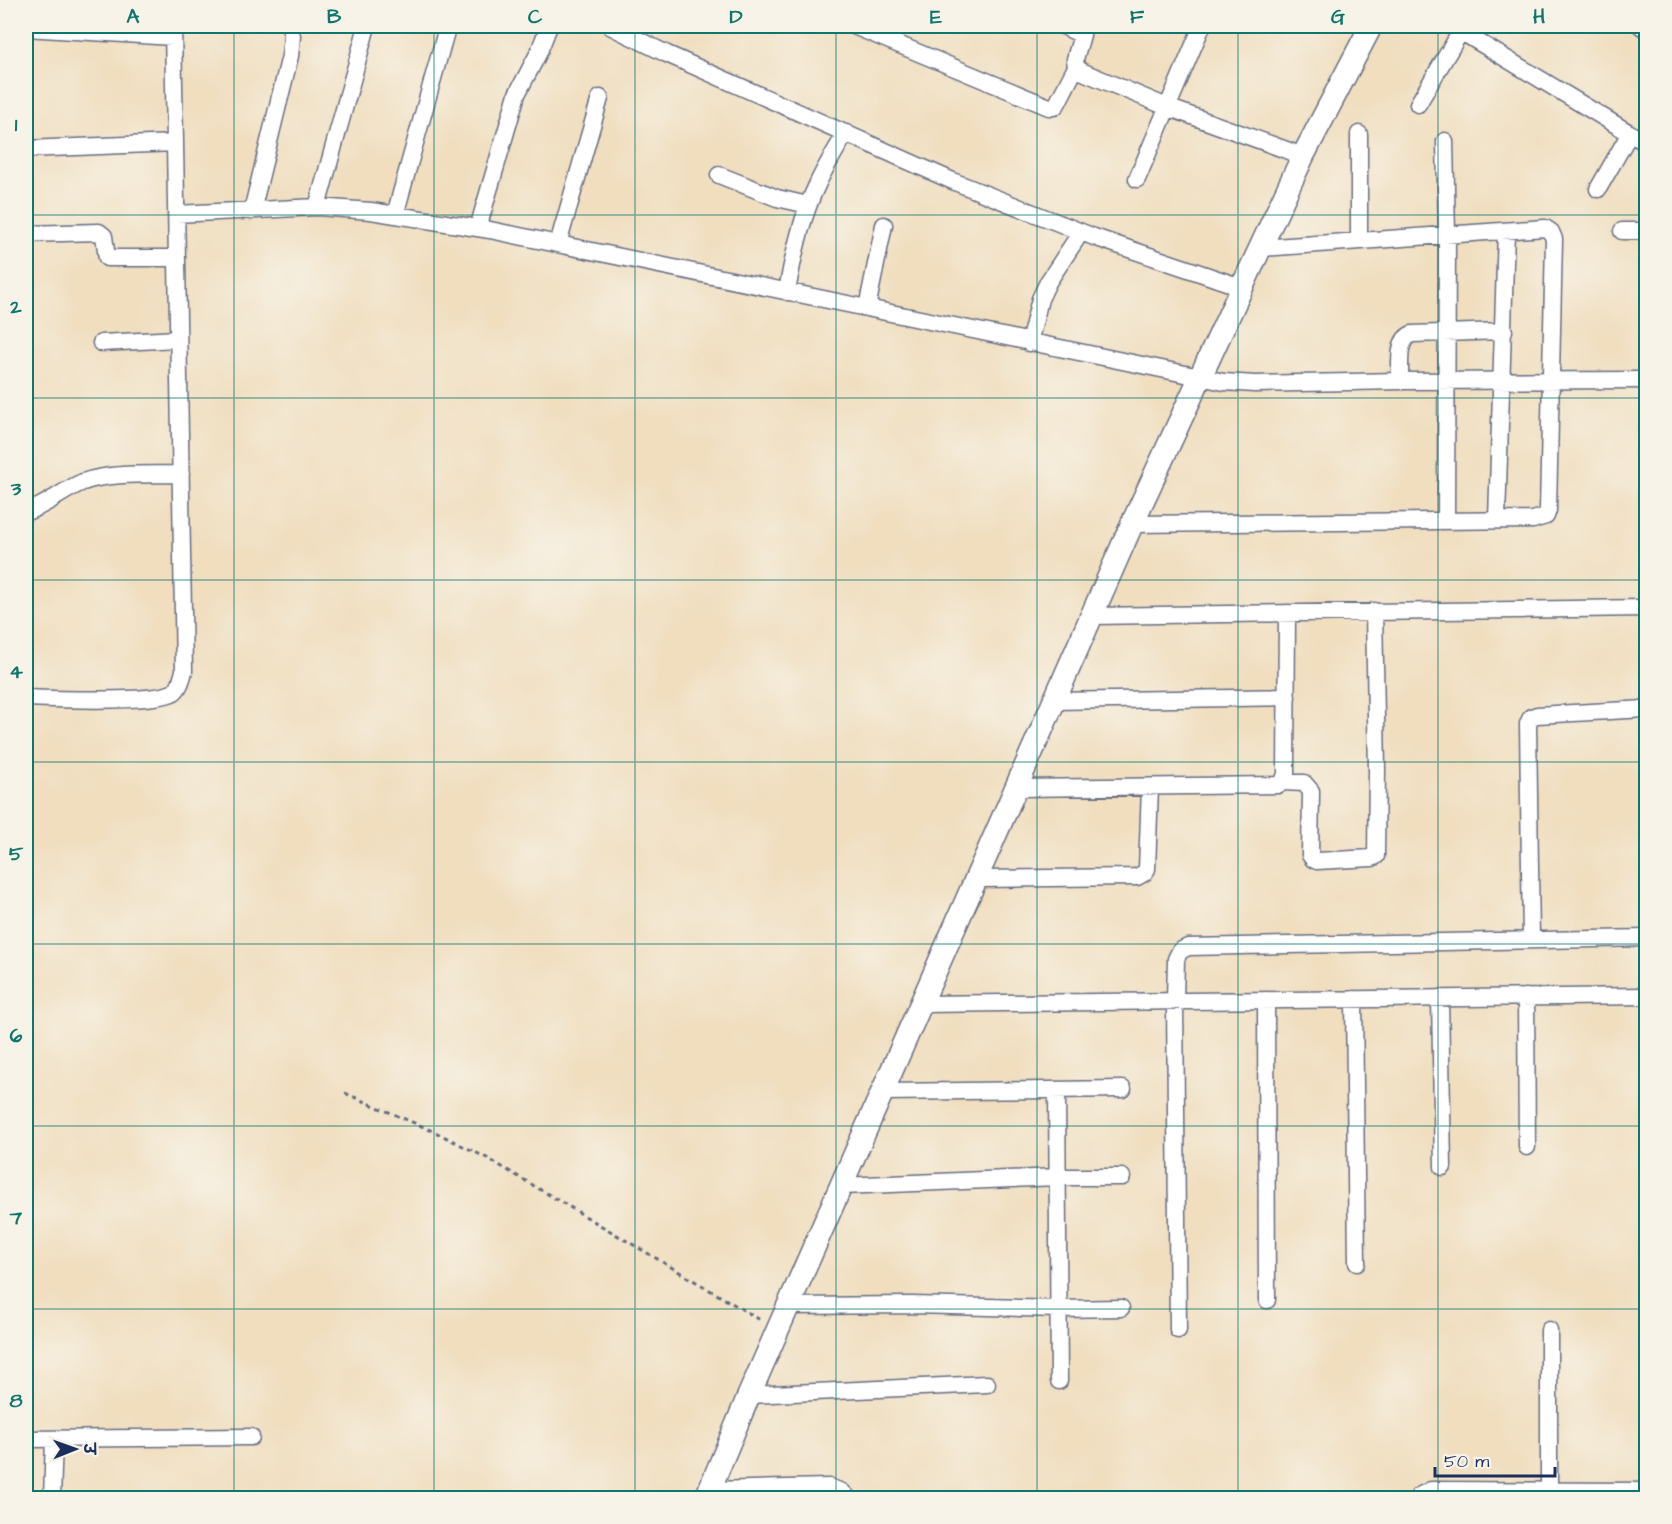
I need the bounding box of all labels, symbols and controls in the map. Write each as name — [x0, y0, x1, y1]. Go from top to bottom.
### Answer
text: A — [127, 3, 140, 31]
text: B — [327, 3, 342, 31]
text: C — [528, 3, 543, 31]
text: D — [730, 3, 743, 31]
text: E — [930, 3, 942, 31]
text: F — [1130, 3, 1145, 31]
text: G — [1331, 3, 1345, 31]
text: H — [1533, 3, 1545, 31]
text: 1 — [15, 111, 18, 139]
text: 2 — [9, 293, 22, 321]
text: 3 — [10, 475, 22, 503]
text: 4 — [9, 658, 23, 686]
text: 5 — [9, 840, 24, 868]
text: 6 — [10, 1022, 23, 1050]
text: 7 — [9, 1204, 23, 1232]
text: 8 — [10, 1387, 23, 1415]
north arrow — [45, 1419, 105, 1479]
scale bar — [1435, 1440, 1555, 1478]
text: उ — [78, 1441, 100, 1456]
text: 50 m — [1444, 1449, 1489, 1474]

